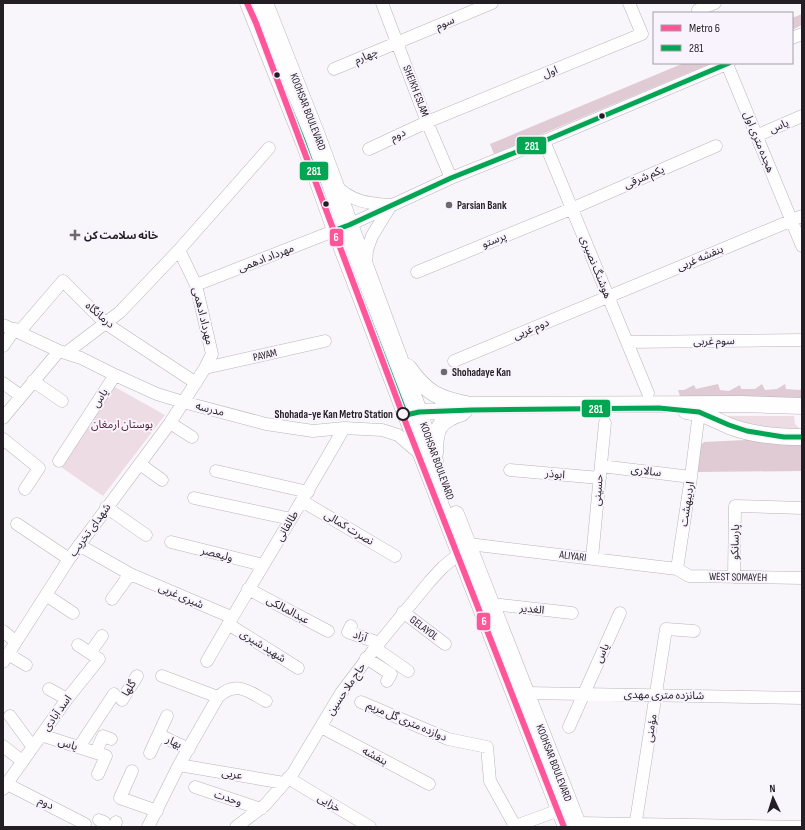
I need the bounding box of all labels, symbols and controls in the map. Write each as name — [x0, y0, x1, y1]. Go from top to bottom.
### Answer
legend — [653, 12, 793, 64]
street label: سوم — [434, 13, 457, 34]
text: Metro 6 — [689, 21, 720, 36]
text: 281 — [689, 41, 704, 56]
street label: چهارم — [352, 45, 381, 68]
street label: SHEIKH ESLAM — [400, 63, 432, 119]
street label: اول — [541, 63, 559, 81]
unlabelled marker — [272, 70, 282, 80]
street label: KOOHSAR BOULEVARD — [287, 72, 329, 152]
street label: هجده متری اول — [741, 109, 777, 175]
unlabelled marker — [597, 111, 607, 121]
street label: یاس — [767, 116, 791, 136]
street label: دوم — [388, 126, 408, 145]
line badge: 281 — [516, 136, 547, 155]
text: 281 — [525, 140, 540, 153]
line badge: 281 — [299, 161, 329, 181]
street label: یکم شرقی — [622, 163, 667, 193]
text: 281 — [307, 165, 322, 178]
unlabelled marker — [321, 199, 331, 209]
place label: Parsian Bank — [457, 199, 507, 212]
marker: Parsian Bank — [444, 200, 454, 210]
line badge: 6 — [329, 228, 344, 247]
marker: خانه سلامت کن — [69, 229, 81, 241]
place label: خانه سلامت کن — [84, 229, 158, 242]
street label: پرستو — [480, 229, 509, 252]
text: 6 — [333, 231, 339, 244]
street label: هوشنگ نصیری — [577, 234, 614, 300]
street label: مهرداد ادهمى — [236, 241, 296, 275]
street label: بنفشه غربی — [675, 242, 725, 274]
street label: مهرداد ادهمی — [190, 286, 216, 346]
street label: درمانگاه — [83, 299, 117, 331]
street label: دوم غربی — [511, 316, 551, 343]
street label: سوم غربی — [693, 334, 735, 349]
street label: PAYAM — [252, 346, 278, 364]
place label: Shohadaye Kan — [452, 366, 511, 379]
marker: Shohadaye Kan — [439, 367, 449, 377]
street label: یاس — [89, 386, 111, 410]
street label: مدرسه — [194, 399, 226, 419]
line badge: 281 — [581, 399, 611, 418]
text: 281 — [589, 403, 604, 416]
marker: Shohada-ye Kan Metro Station — [396, 407, 410, 421]
place label: Shohada-ye Kan Metro Station — [275, 408, 393, 421]
park label: بوستان ارمغان — [91, 418, 153, 431]
street label: KOOHSAR BOULEVARD — [417, 420, 457, 502]
street label: سالاری — [630, 463, 662, 479]
street label: ابوذر — [543, 467, 566, 481]
street label: حسینی — [590, 473, 606, 506]
street label: اردیبهشت — [677, 480, 697, 528]
street label: شهدای تخریب — [66, 501, 114, 559]
street label: طالقانی — [273, 508, 301, 544]
street label: نصرت کمالی — [322, 508, 376, 548]
street label: پارسانکو — [728, 524, 743, 560]
street label: ولیعصر — [199, 544, 234, 564]
street label: ALIYARI — [558, 548, 587, 564]
street label: WEST SOMAYEH — [709, 570, 767, 584]
street label: شیری غربی — [156, 581, 206, 612]
street label: عبدالمالکی — [264, 593, 312, 627]
street label: الغدیر — [518, 601, 545, 617]
line badge: 6 — [476, 612, 491, 631]
street label: GELAYOL — [407, 613, 441, 643]
text: 6 — [481, 615, 487, 628]
street label: شهید شیری — [238, 627, 289, 665]
street label: آزاد — [351, 628, 370, 645]
street label: یاس — [592, 641, 612, 665]
street label: حاج ملا حسین — [324, 660, 369, 718]
street label: گلها — [119, 677, 139, 698]
street label: شانزده متری مهدی — [624, 688, 705, 702]
street label: اسد آبادی — [40, 693, 74, 734]
street label: دوازده متری گل مریم — [364, 698, 449, 746]
street label: مؤمنی — [642, 713, 660, 743]
street label: KOOHSAR BOULEVARD — [533, 723, 575, 803]
street label: بهار — [163, 732, 184, 751]
street label: یاس — [57, 735, 79, 753]
street label: بنفشه — [360, 744, 390, 768]
street label: عربی — [221, 766, 244, 782]
north arrow — [753, 778, 793, 818]
text: N — [769, 782, 776, 795]
street label: وحدت — [213, 787, 243, 809]
street label: خزایی — [315, 791, 343, 815]
street label: دوم — [36, 794, 56, 813]

